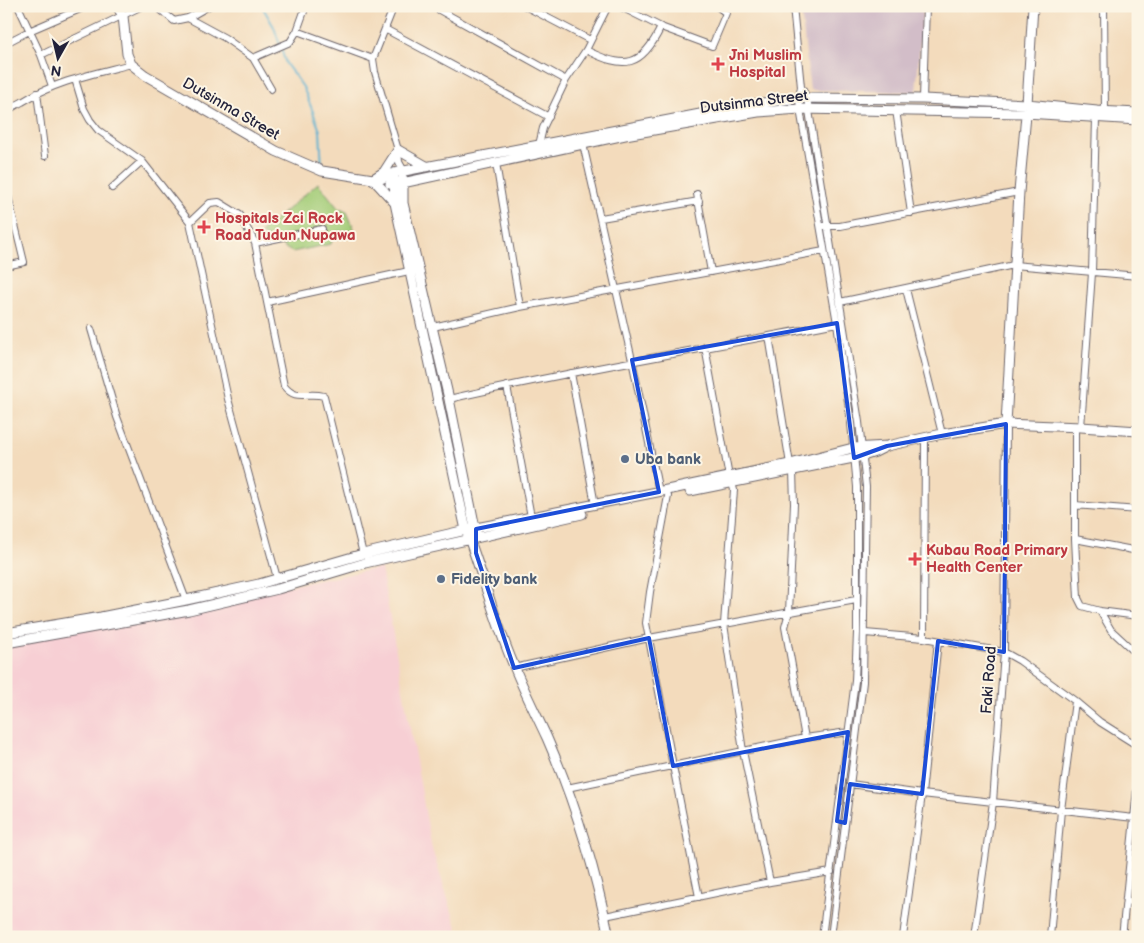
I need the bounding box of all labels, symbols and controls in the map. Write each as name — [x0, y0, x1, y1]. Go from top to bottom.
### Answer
north arrow — [32, 32, 82, 82]
place label: Jni Muslim Hospital — [729, 46, 802, 82]
marker: Jni Muslim Hospital — [711, 57, 725, 71]
text: N — [50, 61, 63, 80]
street label: Dutsinma Street — [179, 74, 283, 145]
street label: Dutsinma Street — [699, 86, 810, 118]
place label: Hospitals Zci Rock Road Tudun Nupawa — [215, 209, 356, 245]
marker: Hospitals Zci Rock Road Tudun Nupawa — [197, 220, 211, 234]
place label: Uba bank — [635, 450, 701, 469]
marker: Uba bank — [619, 453, 631, 465]
place label: Kubau Road Primary Health Center — [926, 541, 1068, 577]
marker: Kubau Road Primary Health Center — [908, 552, 922, 566]
place label: Fidelity bank — [451, 570, 537, 589]
marker: Fidelity bank — [435, 573, 447, 585]
street label: Faki Road — [977, 645, 1001, 715]

